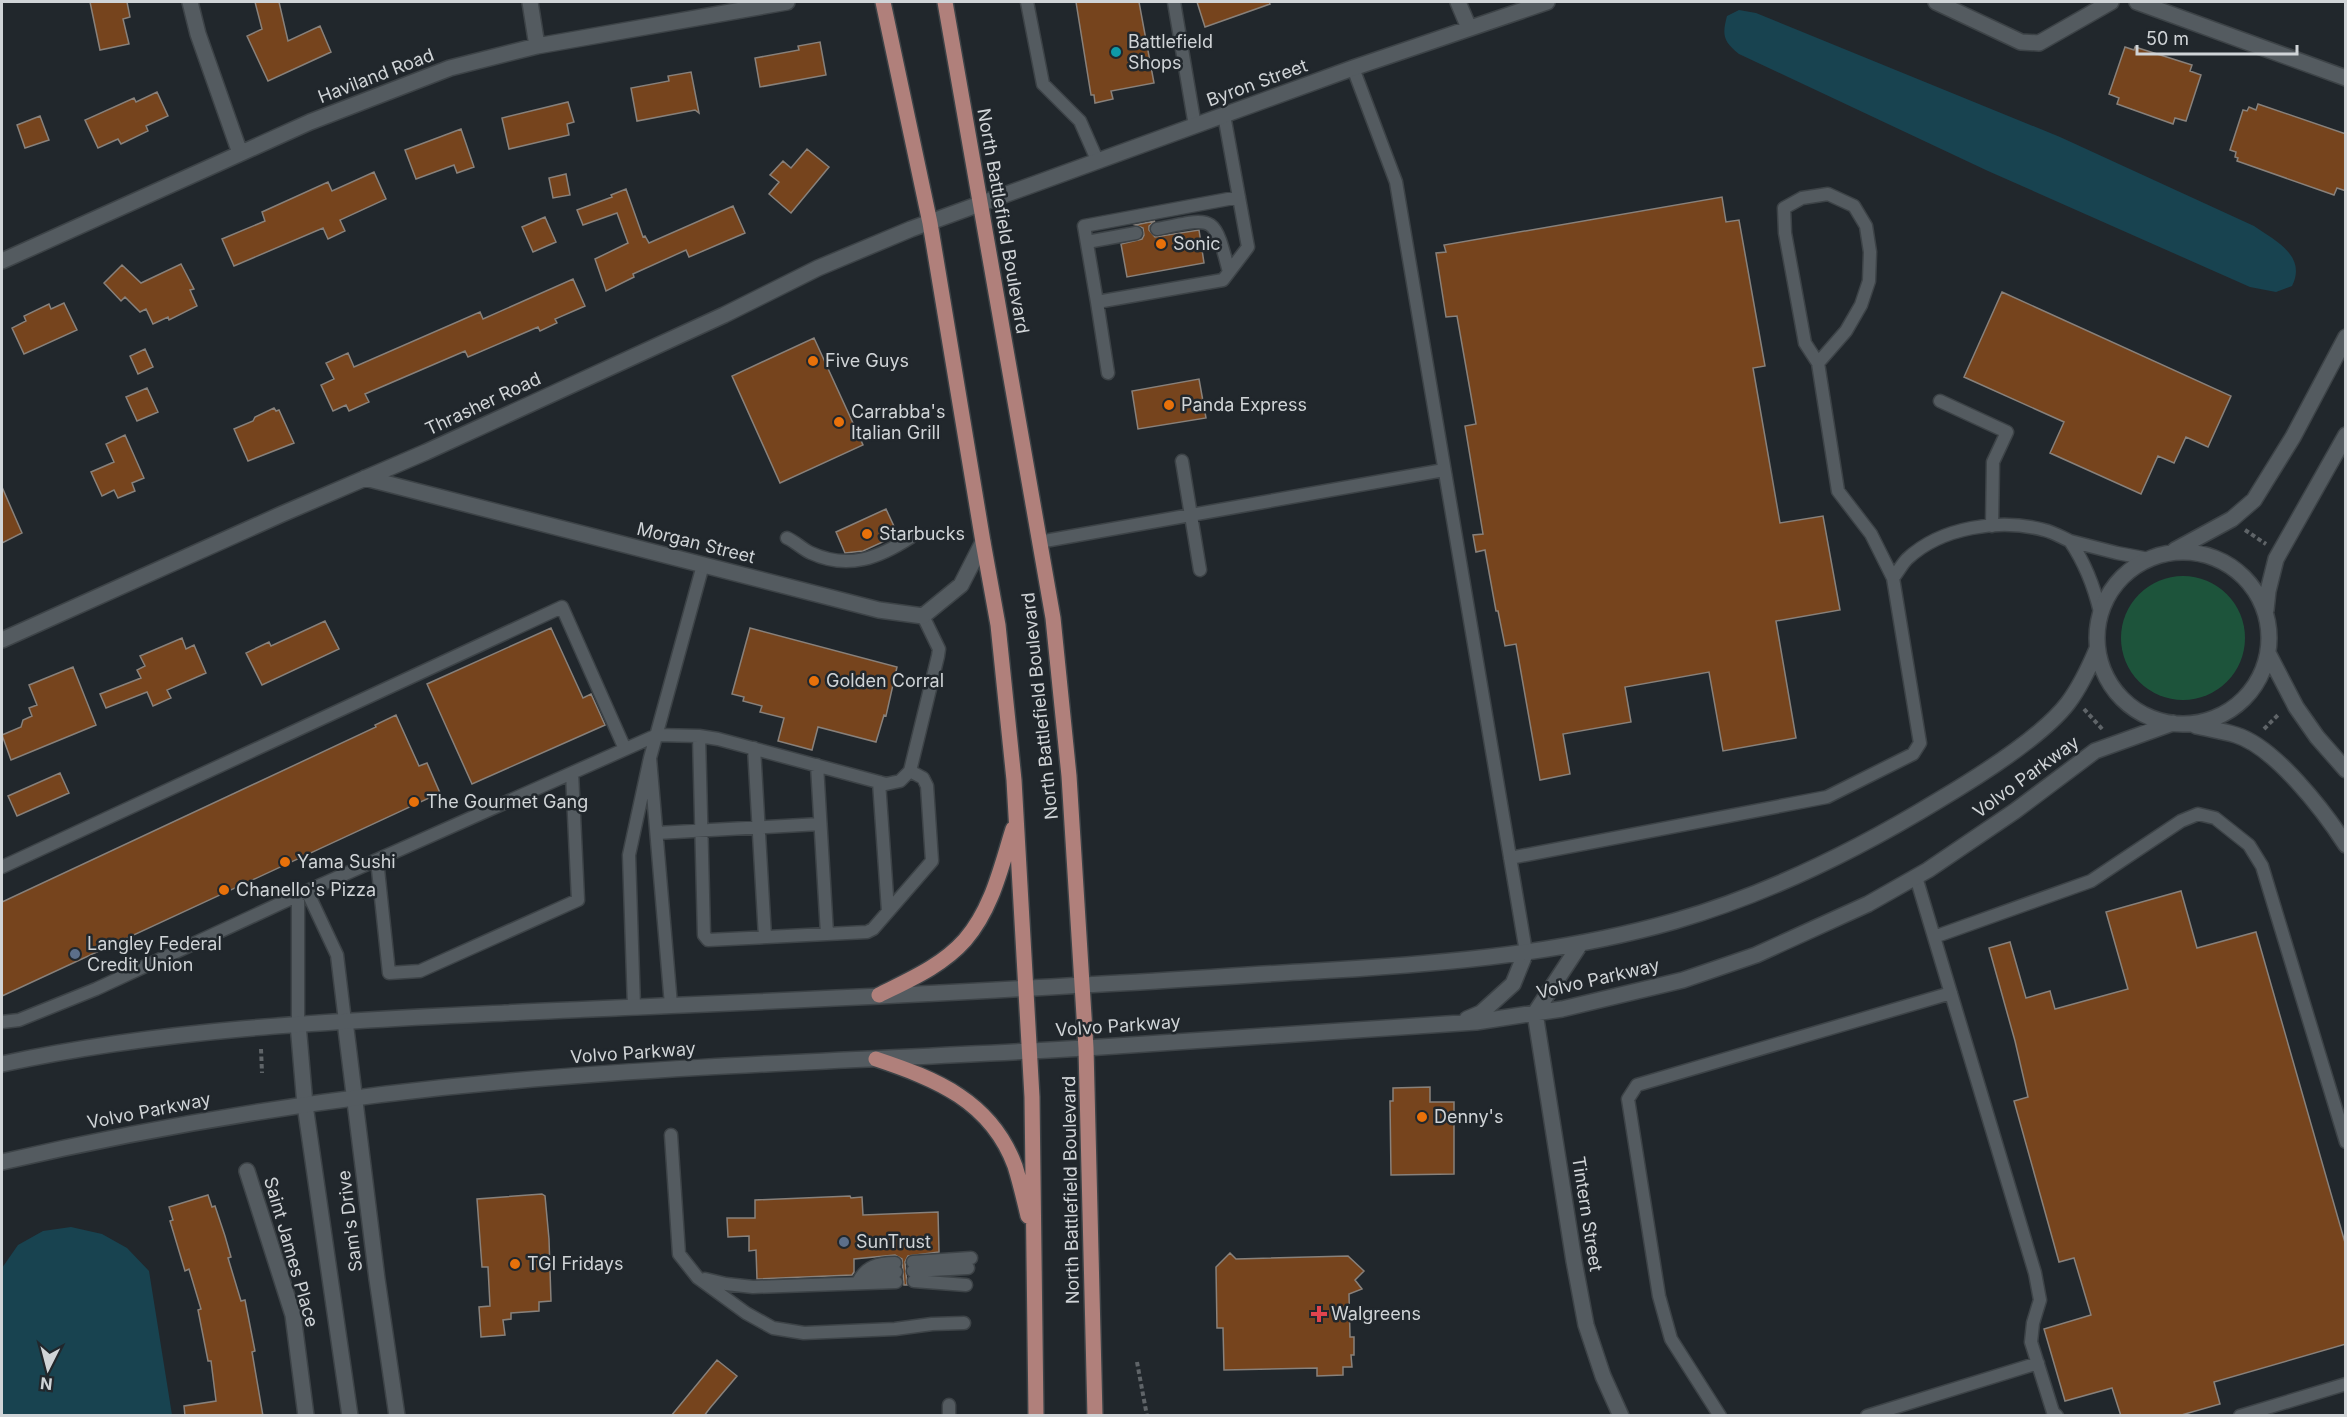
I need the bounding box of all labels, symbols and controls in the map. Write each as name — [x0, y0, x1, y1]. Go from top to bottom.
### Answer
scale bar — [2137, 18, 2298, 56]
text: 50 m — [2146, 28, 2189, 49]
place label: Battlefield Shops — [1128, 31, 1213, 73]
street label: Haviland Road — [315, 44, 437, 107]
marker: Battlefield Shops — [1109, 45, 1123, 59]
street label: Byron Street — [1204, 55, 1310, 110]
street label: North Battlefield Boulevard — [973, 107, 1034, 335]
place label: Sonic — [1173, 233, 1221, 254]
marker: Sonic — [1154, 237, 1168, 251]
place label: Five Guys — [825, 350, 909, 371]
marker: Five Guys — [806, 354, 820, 368]
street label: Thrasher Road — [422, 368, 544, 439]
place label: Panda Express — [1181, 394, 1307, 415]
marker: Panda Express — [1162, 398, 1176, 412]
place label: Carrabba's Italian Grill — [851, 401, 945, 443]
marker: Carrabba's Italian Grill — [832, 415, 846, 429]
street label: Morgan Street — [635, 518, 758, 567]
place label: Starbucks — [879, 523, 965, 544]
marker: Starbucks — [860, 527, 874, 541]
street label: North Battlefield Boulevard — [1017, 591, 1062, 821]
place label: Golden Corral — [826, 670, 944, 691]
marker: Golden Corral — [807, 674, 821, 688]
street label: Volvo Parkway — [1969, 731, 2083, 822]
place label: The Gourmet Gang — [426, 791, 588, 812]
marker: The Gourmet Gang — [407, 795, 421, 809]
place label: Yama Sushi — [297, 851, 396, 872]
marker: Yama Sushi — [278, 855, 292, 869]
place label: Chanello's Pizza — [236, 879, 376, 900]
marker: Chanello's Pizza — [217, 883, 231, 897]
place label: Langley Federal Credit Union — [87, 933, 222, 975]
marker: Langley Federal Credit Union — [68, 947, 82, 961]
street label: Volvo Parkway — [1534, 954, 1661, 1003]
street label: Volvo Parkway — [1055, 1011, 1181, 1040]
street label: Volvo Parkway — [570, 1038, 696, 1067]
street label: North Battlefield Boulevard — [1058, 1076, 1083, 1304]
street label: Volvo Parkway — [85, 1088, 213, 1133]
place label: Denny's — [1434, 1106, 1504, 1127]
marker: Denny's — [1415, 1110, 1429, 1124]
street label: Tintern Street — [1568, 1155, 1607, 1273]
street label: Sam's Drive — [333, 1169, 366, 1273]
street label: Saint James Place — [260, 1174, 323, 1330]
place label: SunTrust — [856, 1231, 931, 1252]
marker: SunTrust — [837, 1235, 851, 1249]
place label: TGI Fridays — [527, 1253, 623, 1274]
marker: TGI Fridays — [508, 1257, 522, 1271]
place label: Walgreens — [1331, 1303, 1421, 1324]
marker: Walgreens — [1312, 1307, 1326, 1321]
north arrow — [18, 1339, 78, 1399]
text: N — [39, 1373, 54, 1395]

